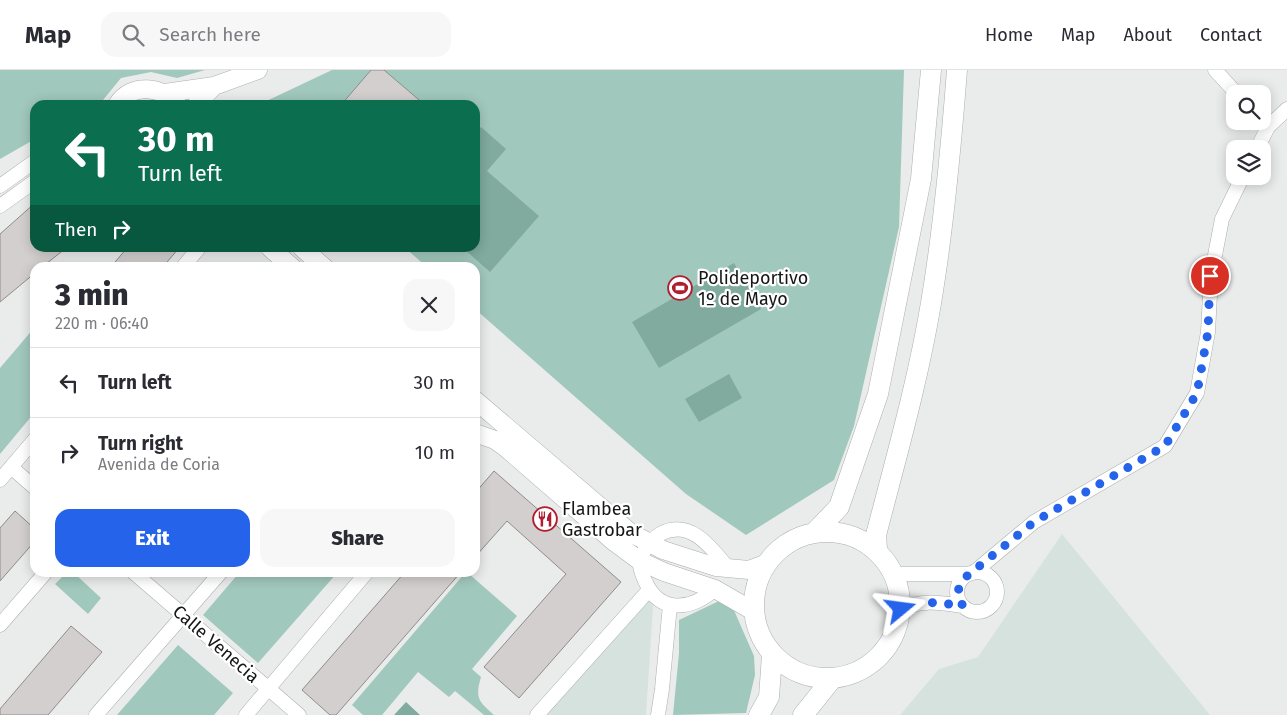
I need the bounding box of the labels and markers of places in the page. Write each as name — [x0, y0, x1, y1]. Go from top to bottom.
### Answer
pin — [1189, 255, 1231, 297]
place label: Polideportivo 1º de Mayo — [698, 267, 808, 310]
sports icon: Polideportivo 1º de Mayo — [667, 275, 693, 301]
place label: Flambea Gastrobar — [562, 498, 642, 541]
restaurant icon: Flambea Gastrobar — [532, 506, 558, 532]

